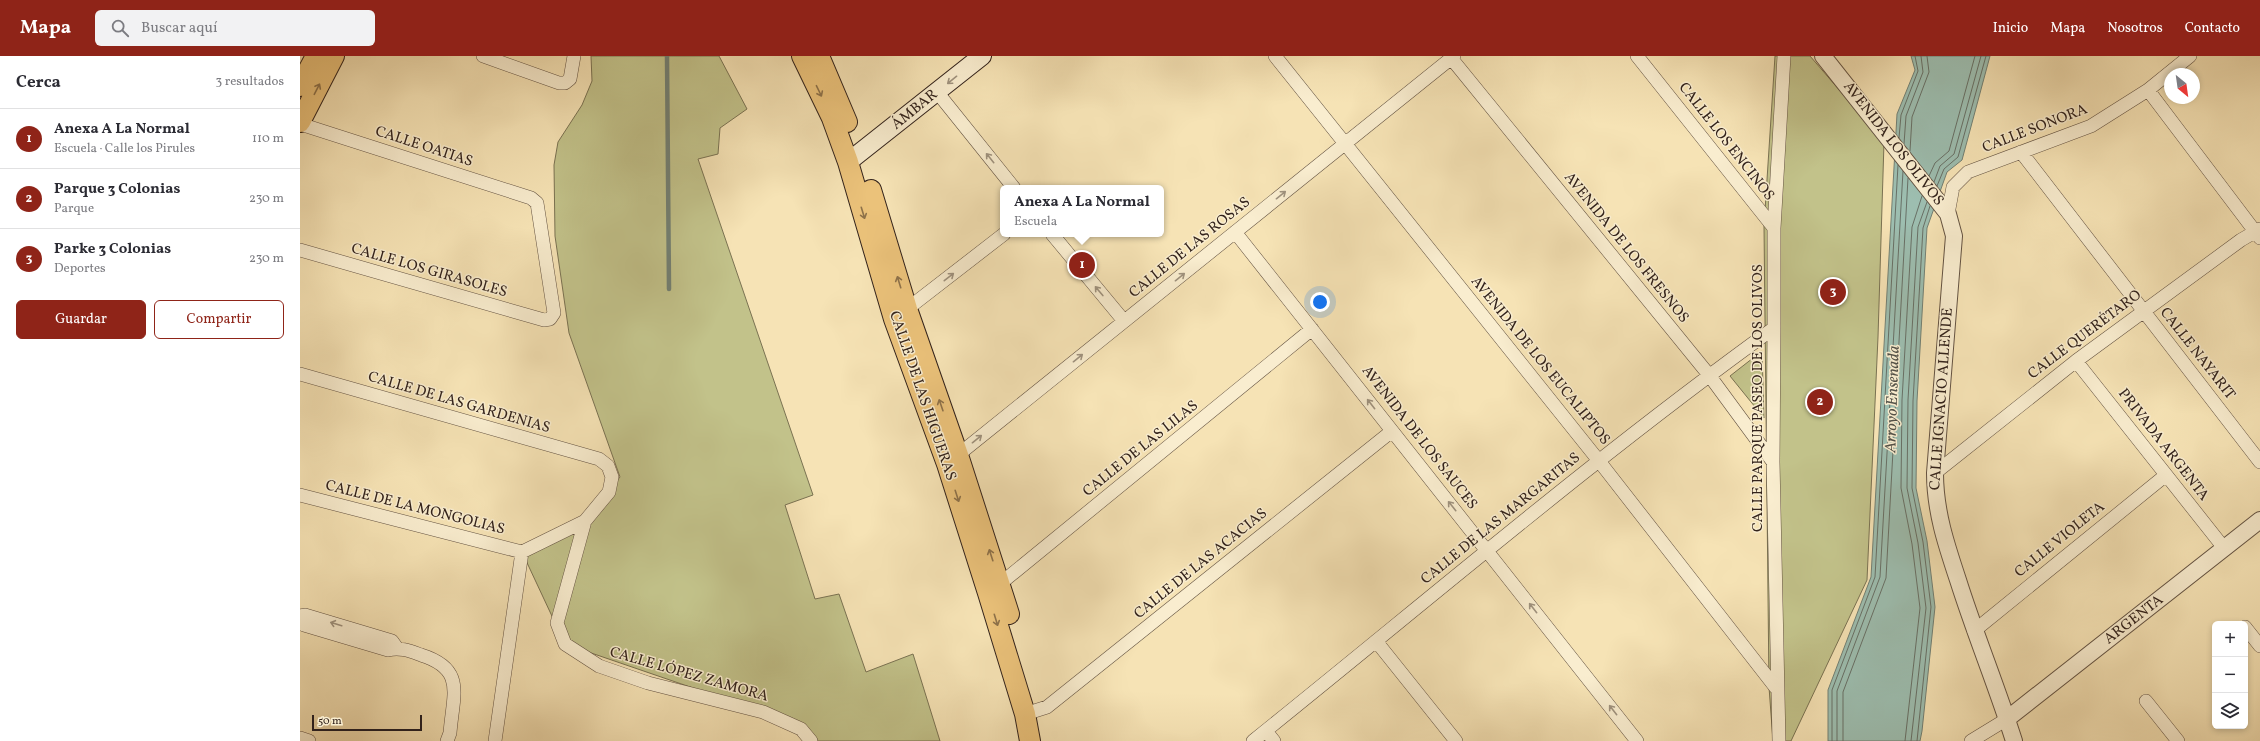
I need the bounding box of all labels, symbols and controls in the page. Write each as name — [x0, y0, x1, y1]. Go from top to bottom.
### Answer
search box — [95, 10, 375, 46]
text: Mapa — [20, 15, 71, 41]
icon: search — [109, 17, 131, 39]
text: Buscar aquí — [141, 18, 217, 39]
text: Inicio — [1993, 19, 2028, 38]
text: Mapa — [2050, 19, 2085, 38]
text: Nosotros — [2107, 19, 2163, 38]
text: Contacto — [2185, 19, 2240, 38]
north arrow — [2164, 68, 2200, 104]
text: Cerca — [16, 71, 61, 94]
text: 3 resultados — [215, 73, 284, 91]
one-way arrow — [946, 76, 957, 85]
street label: AVENIDA LOS OLIVOS — [1838, 77, 1948, 211]
street label: CALLE LOS ENCINOS — [1673, 78, 1779, 206]
one-way arrow — [314, 83, 321, 95]
one-way arrow — [816, 85, 823, 97]
street label: ÁMBAR — [887, 85, 943, 135]
street label: CALLE SONORA — [1979, 99, 2091, 159]
text: Anexa A La Normal — [54, 119, 190, 140]
street label: CALLE OATIAS — [372, 121, 476, 173]
text: 1 — [26, 130, 32, 148]
text: 110 m — [252, 130, 284, 148]
text: Escuela · Calle los Pirules — [54, 140, 195, 158]
one-way arrow — [985, 152, 994, 163]
street label: AVENIDA DE LOS FRESNOS — [1559, 168, 1693, 328]
text: Parque 3 Colonias — [54, 179, 180, 200]
popup — [1000, 185, 1164, 237]
text: 2 — [26, 190, 32, 208]
text: 230 m — [249, 190, 284, 208]
one-way arrow — [1276, 191, 1287, 200]
text: Anexa A La Normal — [1014, 192, 1150, 213]
street label: CALLE DE LAS ROSAS — [1125, 193, 1255, 303]
text: Parque — [54, 200, 94, 218]
one-way arrow — [860, 206, 867, 219]
text: Escuela — [1014, 213, 1057, 231]
text: Parke 3 Colonias — [54, 239, 171, 260]
street label: CALLE LOS GIRASOLES — [348, 239, 510, 303]
text: 3 — [26, 250, 32, 268]
text: 230 m — [249, 250, 284, 268]
pin: 1 — [1069, 250, 1095, 280]
text: Deportes — [54, 260, 106, 278]
street label: CALLE PARQUE PASEO DE LOS OLIVOS — [1748, 264, 1769, 532]
one-way arrow — [1174, 272, 1185, 281]
street label: AVENIDA DE LOS EUCALIPTOS — [1465, 272, 1615, 450]
one-way arrow — [943, 273, 954, 281]
one-way arrow — [895, 276, 902, 289]
pin: 3 — [1820, 277, 1846, 307]
street label: CALLE QUERÉTARO — [2024, 285, 2146, 385]
one-way arrow — [1095, 286, 1104, 297]
your location — [1310, 292, 1330, 312]
button: Guardar — [16, 300, 146, 339]
button: Compartir — [154, 300, 284, 339]
street label: CALLE NAYARIT — [2154, 303, 2240, 405]
street label: CALLE IGNACIO ALLENDE — [1925, 307, 1959, 491]
street label: CALLE DE LAS HIGUERAS — [883, 308, 961, 484]
water label: Arroyo Ensenada — [1880, 345, 1906, 454]
one-way arrow — [1073, 354, 1084, 362]
street label: AVENIDA DE LOS SAUCES — [1356, 362, 1482, 514]
street label: CALLE DE LAS GARDENIAS — [365, 367, 553, 439]
street label: PRIVADA ARGENTA — [2112, 384, 2214, 506]
pin: 2 — [1807, 387, 1833, 417]
street label: CALLE DE LAS LILAS — [1079, 396, 1203, 502]
one-way arrow — [1367, 398, 1376, 409]
one-way arrow — [937, 399, 944, 412]
one-way arrow — [972, 435, 982, 444]
street label: CALLE DE LAS MARGARITAS — [1417, 448, 1585, 590]
street label: CALLE DE LA MONGOLIAS — [323, 476, 507, 540]
one-way arrow — [954, 489, 961, 502]
street label: CALLE VIOLETA — [2010, 497, 2110, 583]
one-way arrow — [1448, 500, 1457, 511]
street label: CALLE DE LAS ACACIAS — [1130, 504, 1272, 624]
one-way arrow — [987, 549, 994, 562]
street label: ARGENTA — [2100, 590, 2168, 650]
one-way arrow — [1528, 602, 1537, 613]
one-way arrow — [993, 613, 1001, 626]
one-way arrow — [329, 620, 342, 627]
map controls — [2212, 621, 2248, 729]
button: + — [2212, 621, 2248, 657]
street label: CALLE LÓPEZ ZAMORA — [607, 642, 771, 708]
button: − — [2212, 657, 2248, 693]
button: layers — [2212, 693, 2248, 729]
one-way arrow — [1608, 705, 1617, 716]
scale bar — [312, 713, 422, 732]
text: 50 m — [318, 714, 342, 729]

